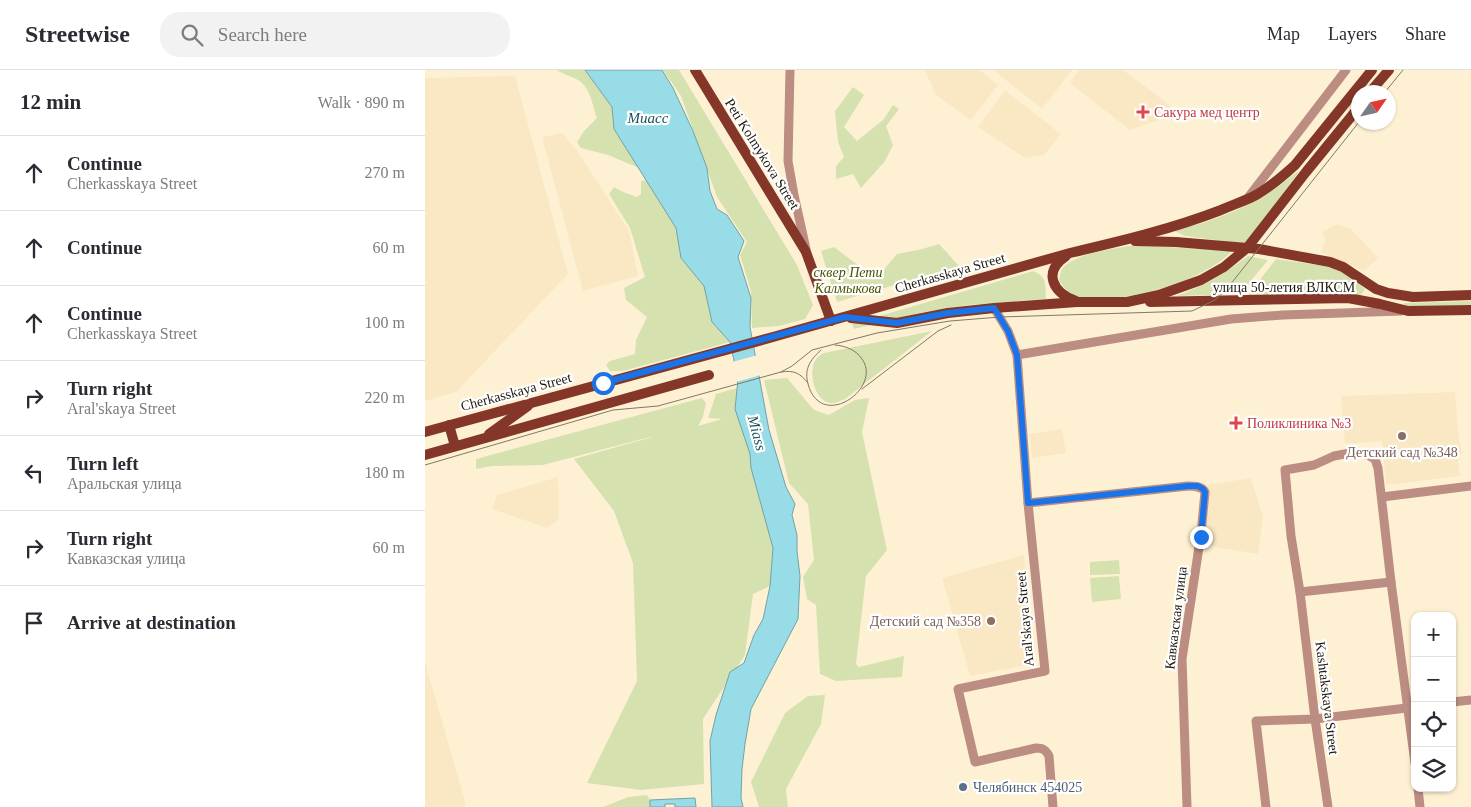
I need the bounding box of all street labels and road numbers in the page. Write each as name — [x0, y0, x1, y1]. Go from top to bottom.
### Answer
street label: Peti Kolmykova Street — [722, 96, 802, 212]
street label: Cherkasskaya Street — [893, 250, 1007, 296]
street label: улица 50-летия ВЛКСМ — [1213, 280, 1356, 295]
street label: Cherkasskaya Street — [459, 370, 573, 414]
street label: Кавказская улица — [1162, 565, 1190, 670]
street label: Aral'skaya Street — [1013, 571, 1037, 667]
street label: Kashtakskaya Street — [1313, 641, 1341, 756]

